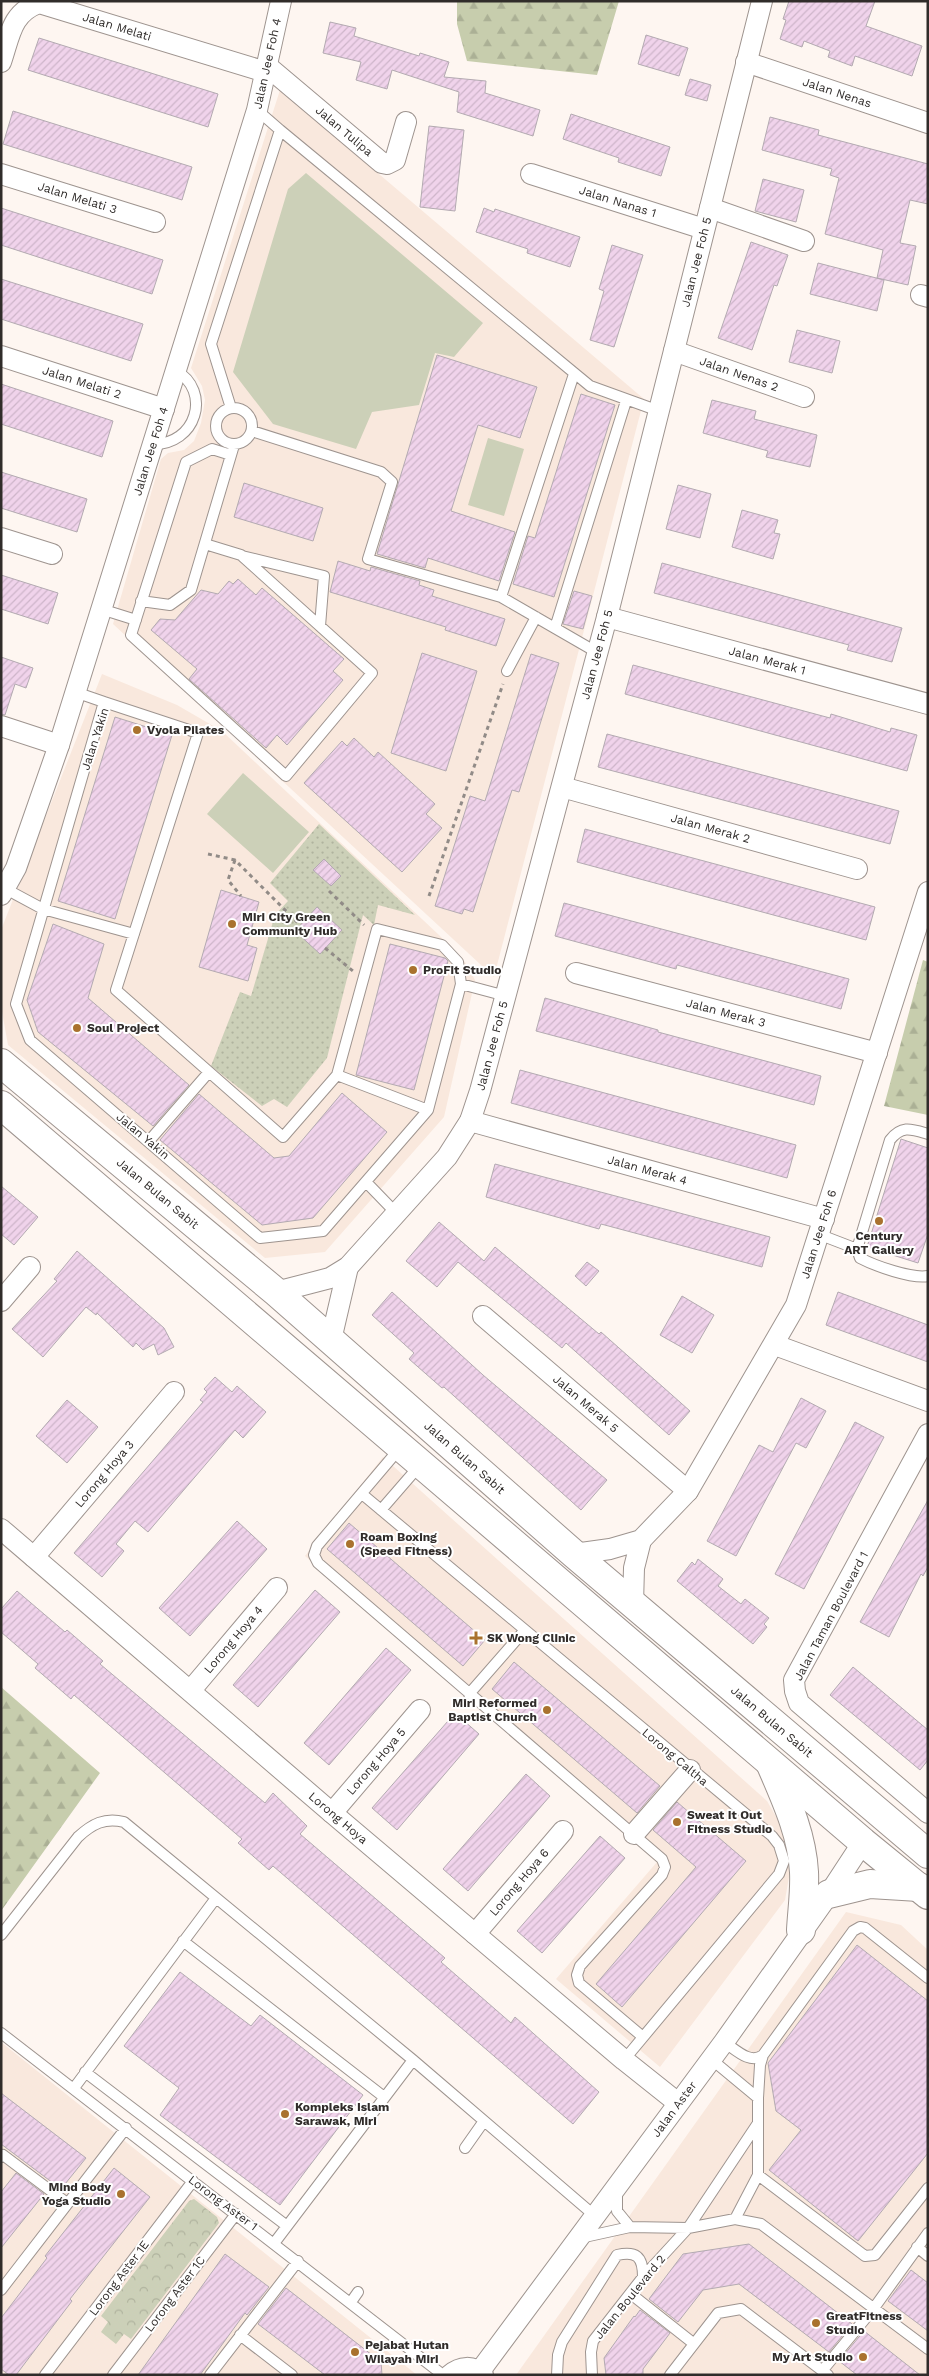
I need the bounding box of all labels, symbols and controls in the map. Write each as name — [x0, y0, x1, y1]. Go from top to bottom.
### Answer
street label: Jalan Melati — [81, 10, 153, 44]
street label: Jalan Jee Foh 4 — [250, 17, 284, 110]
street label: Jalan Nenas — [801, 74, 873, 111]
street label: Jalan Tulipa — [313, 103, 376, 159]
street label: Jalan Melati 3 — [36, 179, 119, 217]
street label: Jalan Nanas 1 — [577, 183, 658, 220]
street label: Jalan Jee Foh 5 — [678, 216, 714, 308]
street label: Jalan Nenas 2 — [698, 354, 780, 394]
street label: Jalan Melati 2 — [41, 363, 123, 402]
street label: Jalan Jee Foh 4 — [130, 405, 171, 497]
street label: Jalan Jee Foh 5 — [578, 608, 616, 701]
street label: Jalan Merak 1 — [727, 643, 807, 678]
street label: Jalan Yakin — [78, 706, 112, 772]
place label: Vyola Pilates — [147, 723, 225, 737]
marker: Vyola Pilates — [131, 724, 143, 736]
street label: Jalan Merak 2 — [669, 811, 752, 846]
place label: Miri City Green Community Hub — [242, 910, 338, 938]
marker: Miri City Green Community Hub — [226, 918, 238, 930]
place label: ProFit Studio — [423, 963, 501, 977]
marker: ProFit Studio — [407, 964, 419, 976]
street label: Jalan Merak 3 — [685, 996, 767, 1030]
street label: Jalan Jee Foh 5 — [473, 999, 511, 1092]
place label: Soul Project — [87, 1021, 160, 1035]
marker: Soul Project — [71, 1022, 83, 1034]
street label: Jalan Yakin — [114, 1110, 172, 1162]
street label: Jalan Merak 4 — [606, 1152, 689, 1188]
street label: Jalan Bulan Sabit — [114, 1155, 202, 1232]
street label: Jalan Jee Foh 6 — [798, 1188, 839, 1280]
marker: Century ART Gallery — [873, 1215, 885, 1227]
place label: Century ART Gallery — [844, 1229, 914, 1257]
street label: Jalan Merak 5 — [550, 1372, 621, 1435]
street label: Jalan Bulan Sabit — [421, 1419, 508, 1497]
street label: Lorong Hoya 3 — [72, 1438, 137, 1510]
place label: Roam Boxing (Speed Fitness) — [360, 1530, 452, 1558]
marker: Roam Boxing (Speed Fitness) — [344, 1538, 356, 1550]
street label: Jalan Taman Boulevard 1 — [791, 1549, 871, 1683]
street label: Lorong Hoya 4 — [201, 1603, 266, 1676]
marker: SK Wong Clinic — [469, 1631, 483, 1645]
place label: SK Wong Clinic — [487, 1631, 576, 1645]
street label: Jalan Bulan Sabit — [728, 1683, 816, 1760]
place label: Miri Reformed Baptist Church — [448, 1696, 537, 1724]
marker: Miri Reformed Baptist Church — [541, 1704, 553, 1716]
street label: Lorong Hoya 5 — [344, 1725, 409, 1798]
street label: Lorong Caltha — [639, 1725, 711, 1789]
street label: Lorong Hoya — [306, 1789, 370, 1847]
place label: Sweat It Out Fitness Studio — [687, 1808, 772, 1836]
marker: Sweat It Out Fitness Studio — [671, 1816, 683, 1828]
street label: Lorong Hoya 6 — [487, 1846, 552, 1919]
street label: Jalan Aster — [649, 2078, 700, 2140]
place label: Kompleks Islam Sarawak, Miri — [295, 2100, 389, 2128]
marker: Kompleks Islam Sarawak, Miri — [279, 2108, 291, 2120]
street label: Lorong Aster 1 — [186, 2172, 260, 2234]
place label: Mind Body Yoga Studio — [42, 2180, 111, 2208]
marker: Mind Body Yoga Studio — [115, 2188, 127, 2200]
street label: Lorong Aster 1E — [86, 2237, 152, 2318]
street label: Jalan Boulevard 2 — [592, 2252, 668, 2342]
street label: Lorong Aster 1C — [142, 2253, 208, 2335]
place label: GreatFitness Studio — [826, 2309, 903, 2337]
marker: GreatFitness Studio — [810, 2317, 822, 2329]
place label: Pejabat Hutan Wilayah Miri — [365, 2338, 449, 2366]
marker: Pejabat Hutan Wilayah Miri — [349, 2346, 361, 2358]
place label: My Art Studio — [772, 2350, 853, 2364]
marker: My Art Studio — [857, 2351, 869, 2363]

